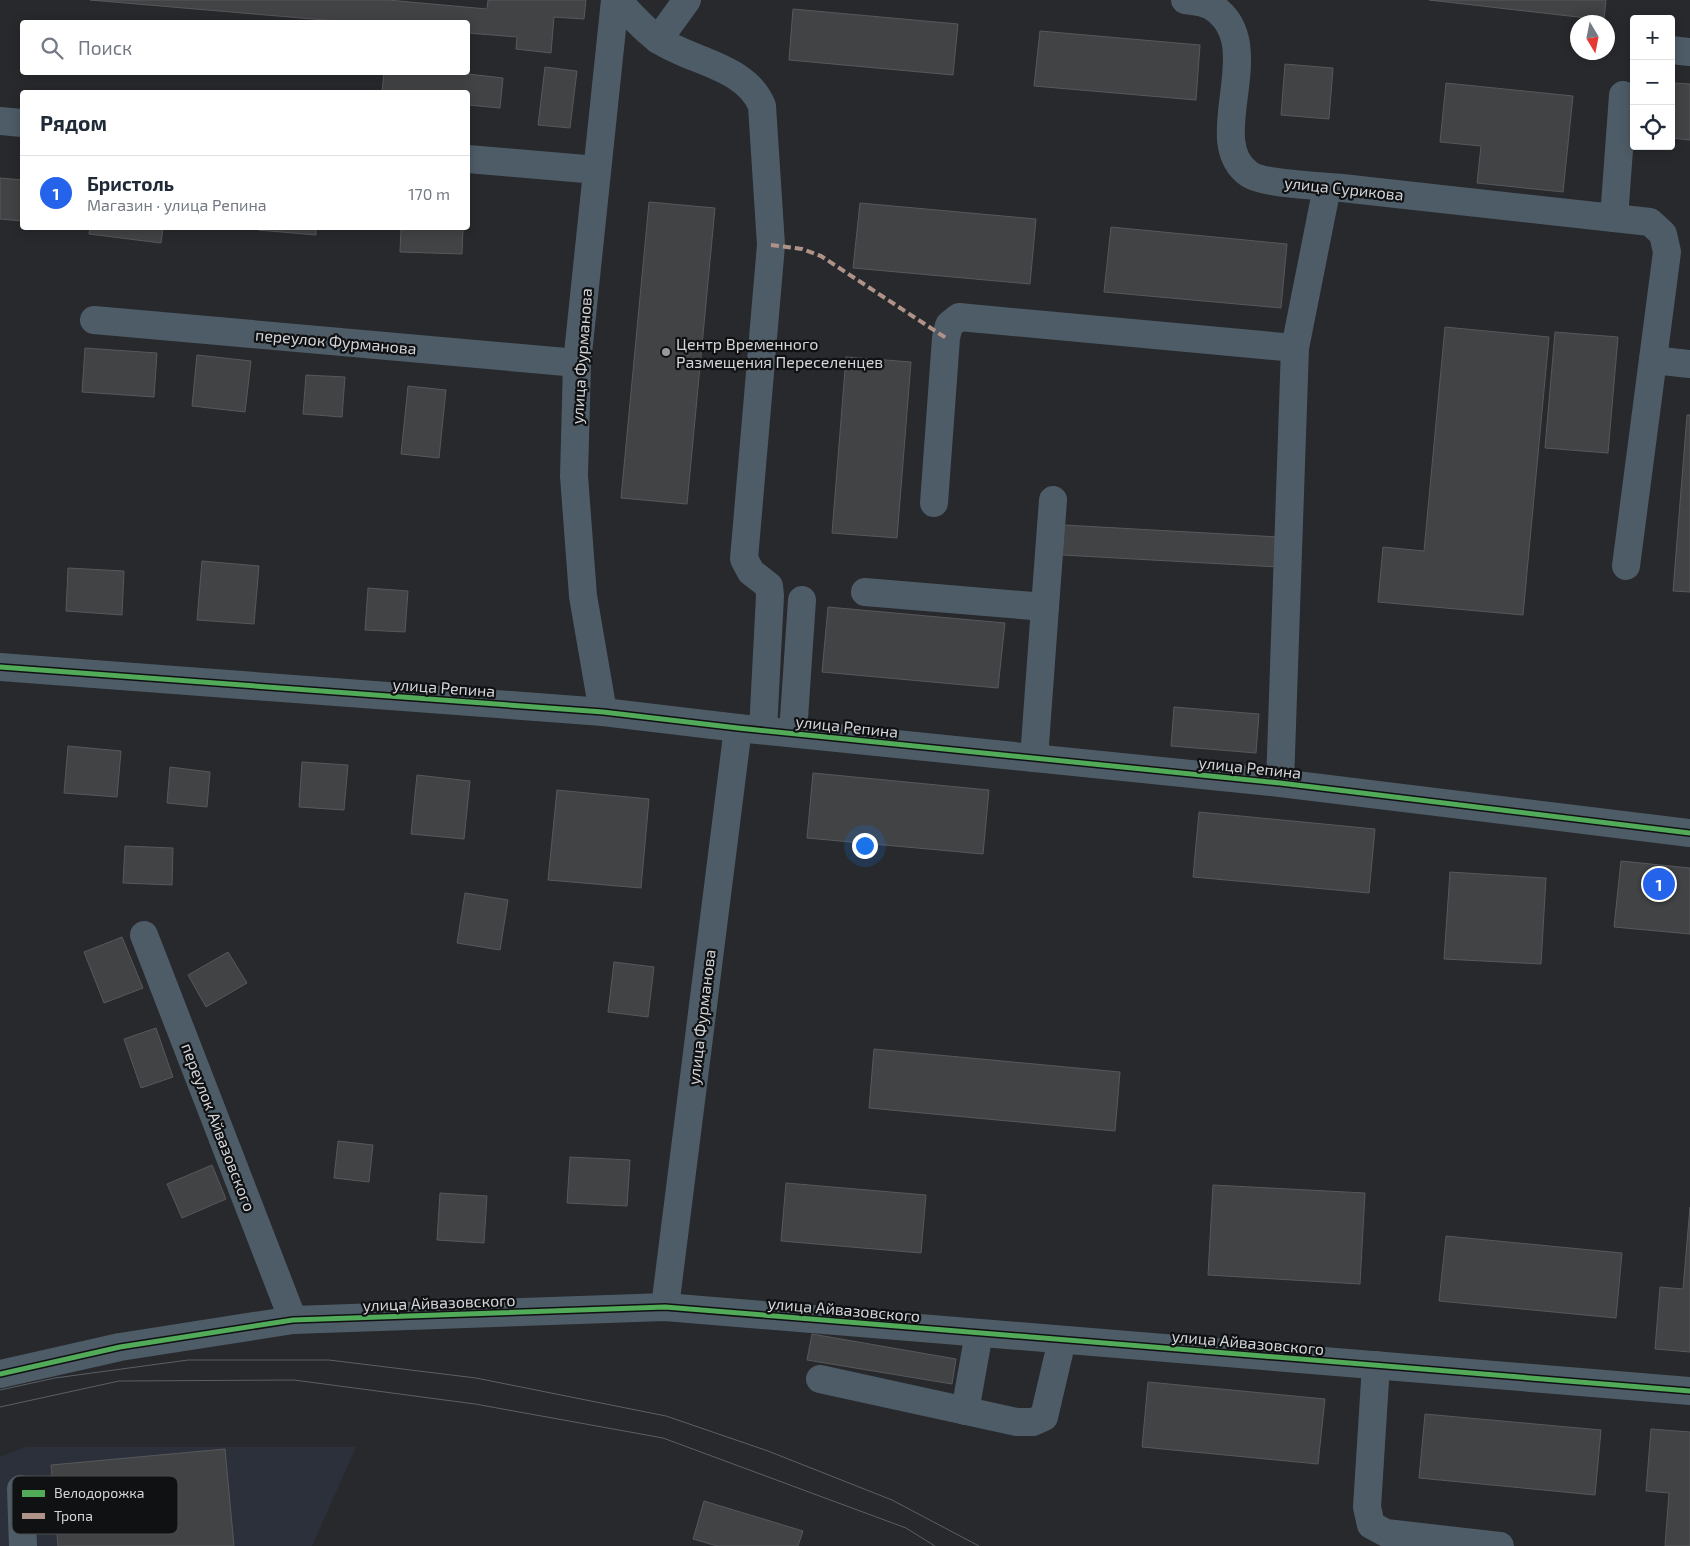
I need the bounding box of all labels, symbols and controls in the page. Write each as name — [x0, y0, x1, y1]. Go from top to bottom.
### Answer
north arrow — [1570, 15, 1615, 60]
map controls — [1630, 15, 1675, 150]
button: + — [1630, 15, 1675, 60]
search box — [20, 20, 470, 75]
icon: search — [38, 34, 66, 62]
text: Поиск — [78, 36, 132, 59]
button: − — [1630, 60, 1675, 105]
button: locate — [1630, 105, 1675, 150]
text: Рядом — [40, 110, 107, 135]
text: Бристоль — [87, 172, 174, 195]
street label: улица Сурикова — [1283, 172, 1405, 205]
text: 1 — [53, 184, 59, 203]
text: 170 m — [408, 184, 450, 203]
text: Магазин · улица Репина — [87, 195, 267, 214]
street label: улица Фурманова — [567, 287, 596, 425]
street label: переулок Фурманова — [254, 324, 417, 359]
place label: Центр Временного Размещения Переселенцев — [676, 334, 883, 371]
marker: Центр Временного Размещения Переселенцев — [660, 346, 672, 358]
street label: улица Репина — [392, 674, 496, 701]
street label: улица Репина — [795, 711, 899, 742]
street label: улица Репина — [1198, 752, 1302, 783]
your location — [852, 833, 878, 859]
pin: 1 — [1643, 865, 1675, 903]
street label: улица Фурманова — [683, 948, 720, 1086]
street label: переулок Айвазовского — [177, 1040, 260, 1214]
street label: улица Айвазовского — [362, 1290, 516, 1315]
street label: улица Айвазовского — [767, 1293, 921, 1326]
street label: улица Айвазовского — [1171, 1326, 1325, 1359]
legend — [12, 1476, 178, 1534]
text: Велодорожка — [54, 1484, 144, 1501]
text: Тропа — [54, 1507, 93, 1524]

